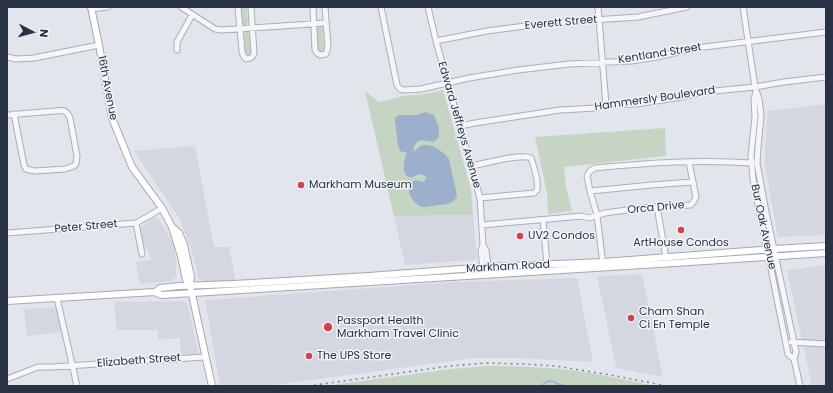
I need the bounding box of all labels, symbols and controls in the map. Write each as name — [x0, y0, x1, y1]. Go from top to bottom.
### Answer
north arrow — [12, 12, 52, 52]
street label: Everett Street — [524, 13, 598, 33]
text: N — [36, 28, 52, 38]
street label: Kentland Street — [617, 41, 703, 67]
street label: 16th Avenue — [94, 54, 120, 122]
street label: Edward Jeffreys Avenue — [435, 60, 483, 190]
street label: Hammersly Boulevard — [594, 84, 716, 114]
place label: Markham Museum — [309, 178, 412, 192]
marker: Markham Museum — [296, 180, 306, 190]
street label: Bur Oak Avenue — [748, 183, 778, 271]
street label: Orca Drive — [627, 199, 685, 217]
street label: Peter Street — [54, 218, 118, 236]
marker: ArtHouse Condos — [676, 225, 686, 235]
place label: UV2 Condos — [528, 229, 595, 243]
marker: UV2 Condos — [515, 231, 525, 241]
place label: ArtHouse Condos — [633, 236, 729, 250]
street label: Markham Road — [466, 258, 550, 276]
place label: Cham Shan Ci En Temple — [639, 305, 710, 331]
marker: Cham Shan Ci En Temple — [626, 313, 636, 323]
place label: Passport Health Markham Travel Clinic — [337, 314, 459, 340]
marker: Passport Health Markham Travel Clinic — [322, 321, 334, 333]
place label: The UPS Store — [317, 349, 391, 363]
street label: Elizabeth Street — [97, 351, 181, 371]
marker: The UPS Store — [304, 351, 314, 361]

